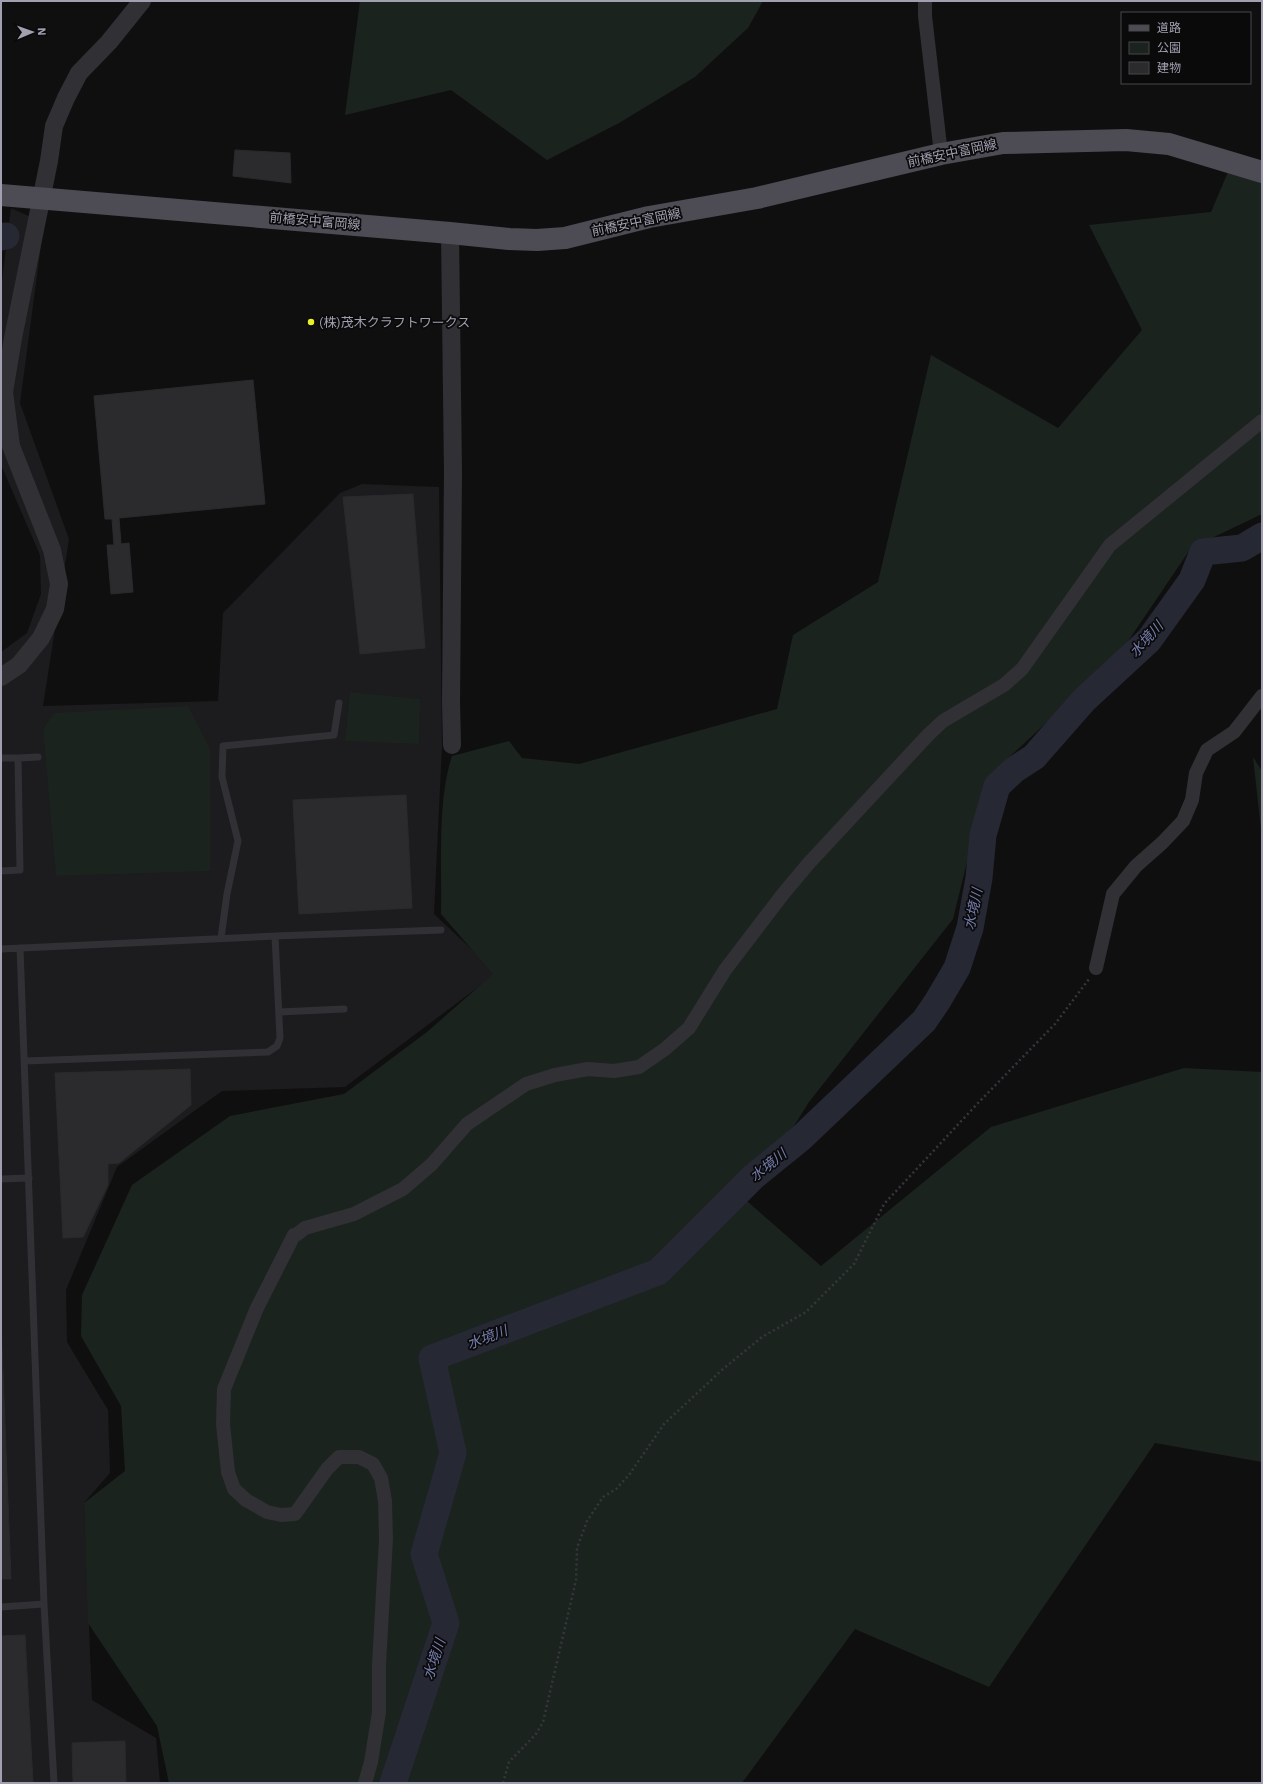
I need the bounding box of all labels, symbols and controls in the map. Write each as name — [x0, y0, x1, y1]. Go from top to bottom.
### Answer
north arrow — [12, 12, 52, 52]
legend — [1121, 12, 1251, 84]
text: 道路 — [1157, 20, 1181, 35]
text: N — [35, 27, 49, 36]
text: 公園 — [1157, 40, 1181, 55]
text: 建物 — [1157, 60, 1181, 75]
street label: 前橋安中富岡線 — [906, 135, 998, 171]
street label: 前橋安中富岡線 — [590, 204, 682, 240]
street label: 前橋安中富岡線 — [269, 209, 361, 233]
place label: (株)茂木クラフトワークス — [319, 314, 470, 331]
marker: (株)茂木クラフトワークス — [306, 317, 316, 327]
water label: 水境川 — [1125, 616, 1168, 661]
water label: 水境川 — [960, 885, 987, 931]
water label: 水境川 — [746, 1144, 792, 1185]
water label: 水境川 — [464, 1320, 512, 1353]
water label: 水境川 — [419, 1634, 450, 1682]

